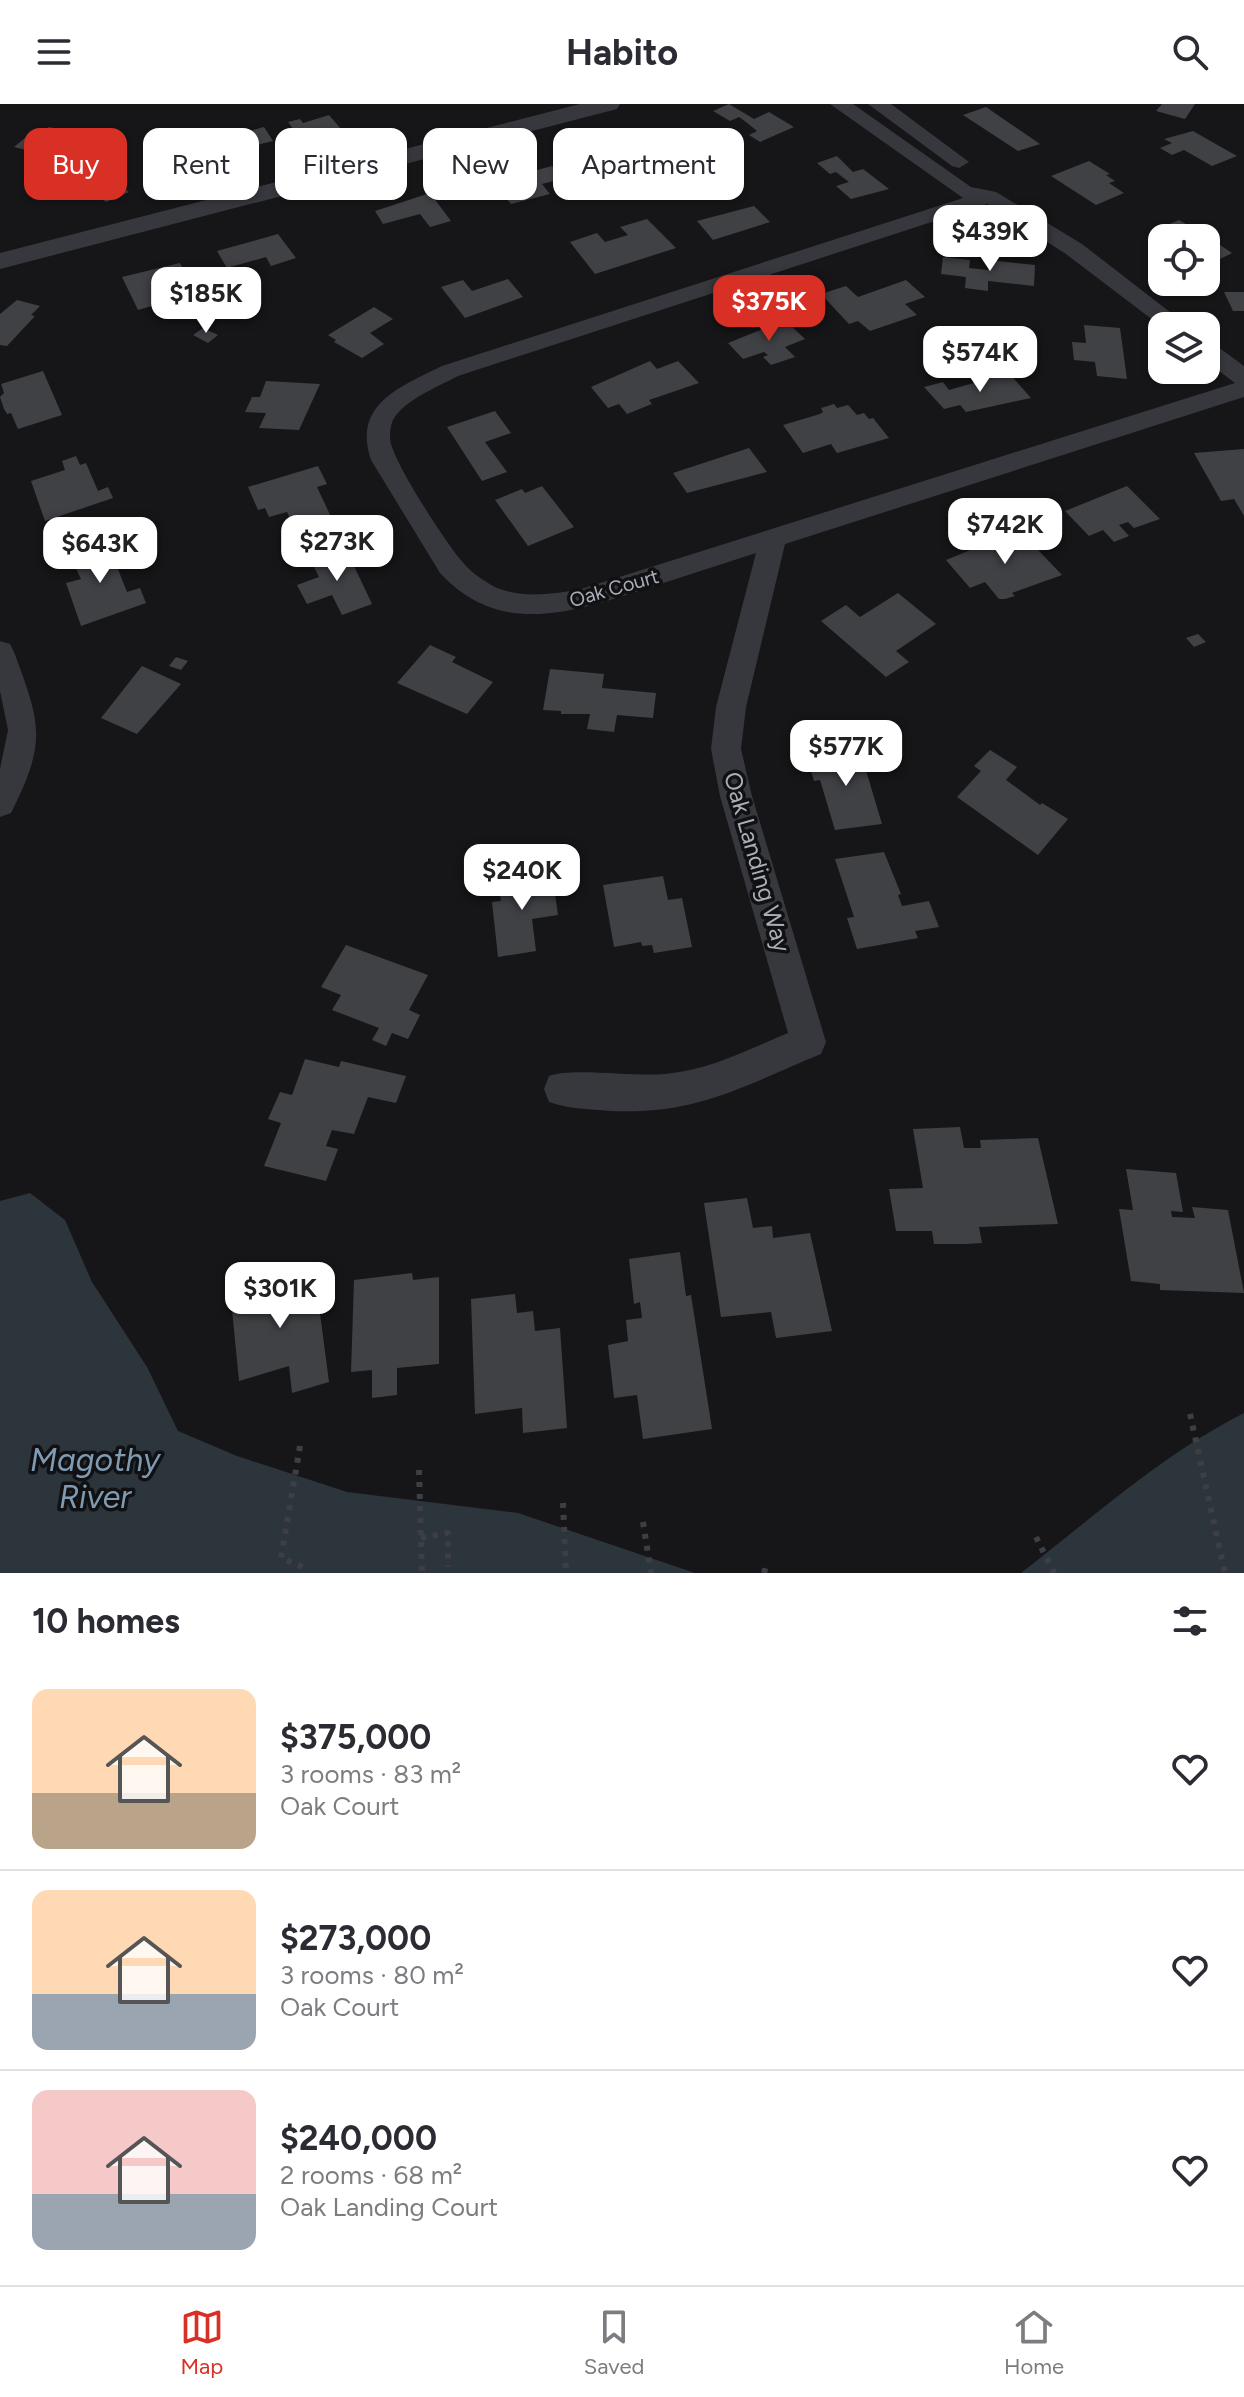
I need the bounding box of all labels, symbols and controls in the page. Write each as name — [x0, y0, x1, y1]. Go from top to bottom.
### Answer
icon: menu — [32, 30, 76, 74]
icon: search — [1168, 30, 1212, 74]
text: Habito — [566, 31, 678, 74]
chip: Buy — [24, 128, 127, 200]
chip: Rent — [143, 128, 259, 200]
chip: Filters — [275, 128, 407, 200]
chip: New — [423, 128, 537, 200]
chip: Apartment — [553, 128, 744, 200]
pin: $439K — [934, 205, 1046, 273]
text: $439K — [951, 215, 1029, 247]
map controls — [1148, 224, 1220, 384]
button: locate — [1148, 224, 1220, 296]
pin: $185K — [150, 267, 262, 335]
pin: $375K — [713, 275, 825, 343]
text: $185K — [169, 277, 243, 309]
text: $375K — [731, 285, 807, 317]
button: layers — [1148, 312, 1220, 384]
pin: $574K — [924, 326, 1036, 394]
text: $574K — [941, 336, 1019, 368]
pin: $742K — [949, 498, 1061, 566]
text: $742K — [966, 508, 1044, 540]
pin: $273K — [281, 515, 393, 583]
pin: $643K — [44, 517, 156, 585]
text: $273K — [299, 525, 375, 557]
text: $643K — [61, 527, 139, 559]
street label: Oak Court — [567, 564, 661, 612]
pin: $577K — [790, 720, 902, 788]
text: $577K — [808, 730, 884, 762]
street label: Oak Landing Way — [718, 768, 797, 956]
pin: $240K — [466, 844, 578, 912]
text: $240K — [482, 854, 562, 886]
pin: $301K — [224, 1262, 336, 1330]
text: $301K — [243, 1272, 317, 1304]
water label: Magothy River — [30, 1441, 161, 1516]
icon: filters — [1168, 1599, 1212, 1643]
text: 10 homes — [32, 1601, 180, 1642]
text: $375,000 — [280, 1717, 431, 1758]
icon: home — [96, 1721, 192, 1817]
icon: heart — [1168, 1747, 1212, 1791]
text: 3 rooms · 83 m² — [280, 1758, 461, 1790]
text: Oak Court — [280, 1790, 399, 1822]
text: $273,000 — [280, 1918, 431, 1959]
icon: home — [96, 1922, 192, 2018]
icon: heart — [1168, 1948, 1212, 1992]
text: 3 rooms · 80 m² — [280, 1959, 464, 1991]
text: Oak Court — [280, 1991, 399, 2023]
text: $240,000 — [280, 2118, 437, 2159]
icon: home — [96, 2122, 192, 2218]
icon: heart — [1168, 2148, 1212, 2192]
text: 2 rooms · 68 m² — [280, 2159, 462, 2191]
text: Oak Landing Court — [280, 2191, 498, 2223]
tab: Map — [180, 2305, 224, 2380]
tab: Saved — [584, 2305, 644, 2380]
tab: Home — [1004, 2305, 1064, 2380]

